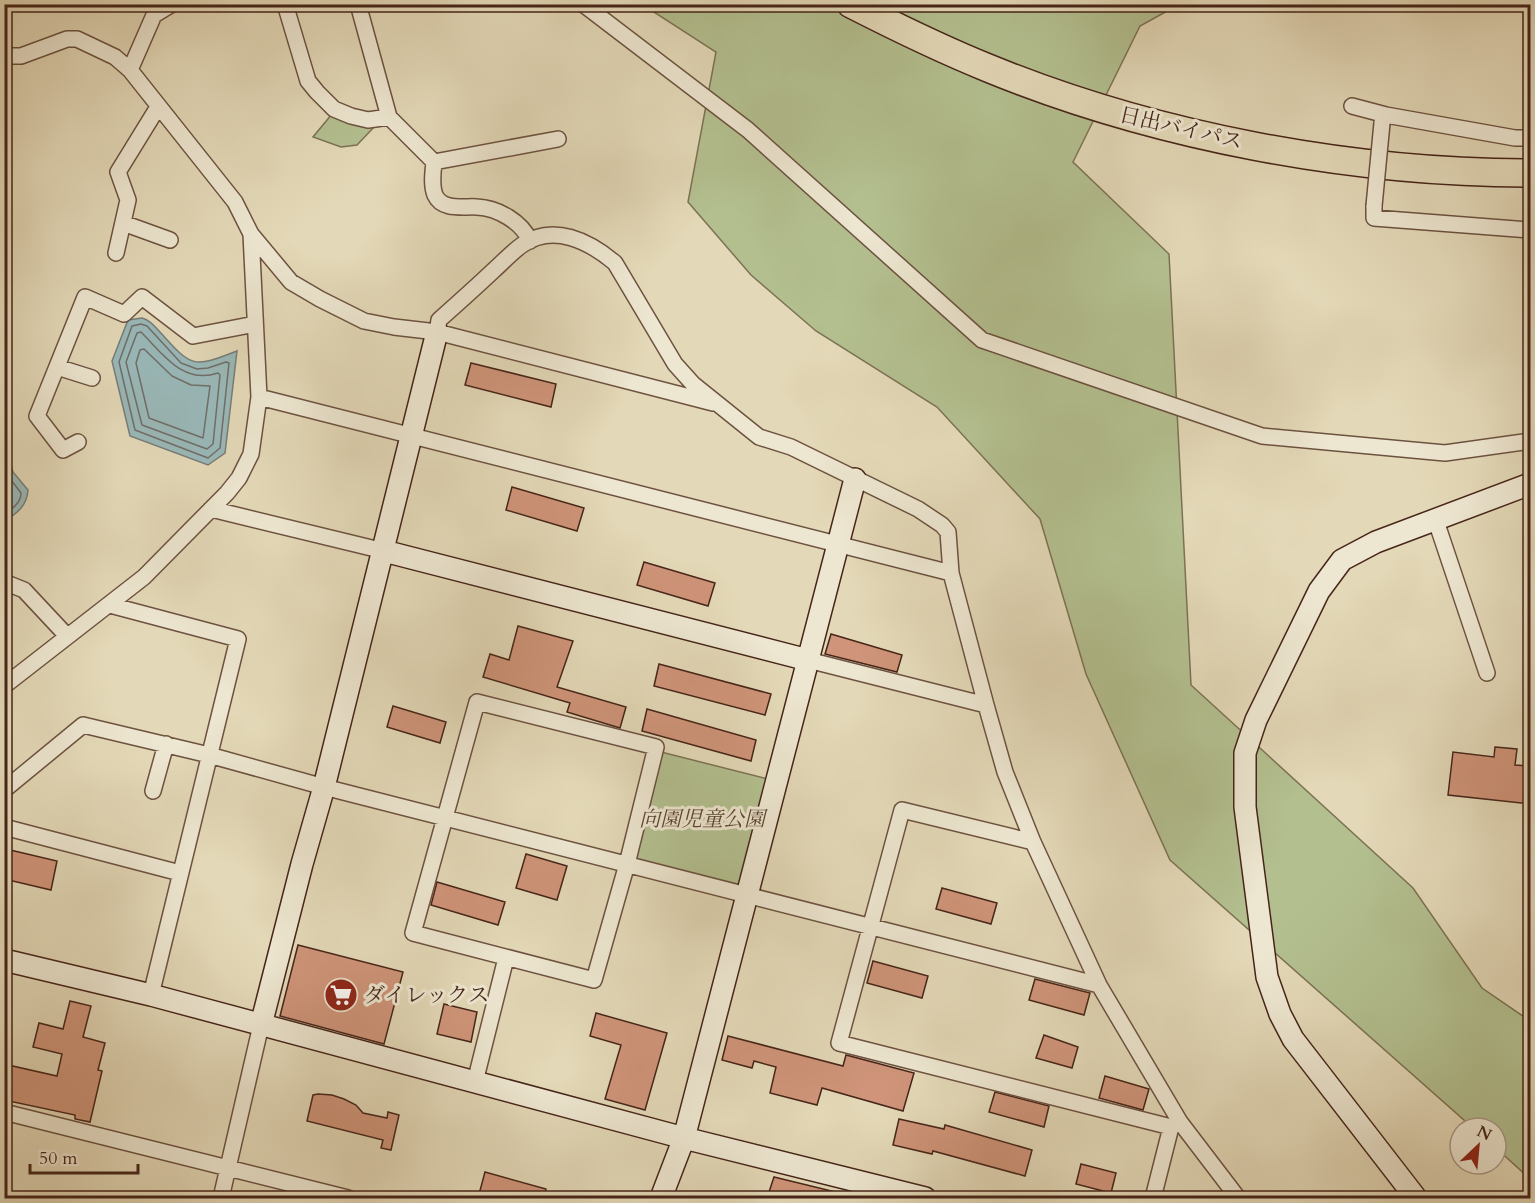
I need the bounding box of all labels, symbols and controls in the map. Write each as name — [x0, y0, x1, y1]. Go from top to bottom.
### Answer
street label: 日出バイパス — [1116, 100, 1245, 157]
park label: 向園児童公園 — [639, 805, 768, 834]
supermarket icon: ダイレックス — [323, 977, 359, 1013]
place label: ダイレックス — [364, 981, 489, 1010]
north arrow — [1448, 1116, 1508, 1176]
text: N — [1473, 1120, 1495, 1146]
scale bar — [30, 1137, 138, 1175]
text: 50 m — [39, 1146, 78, 1171]

